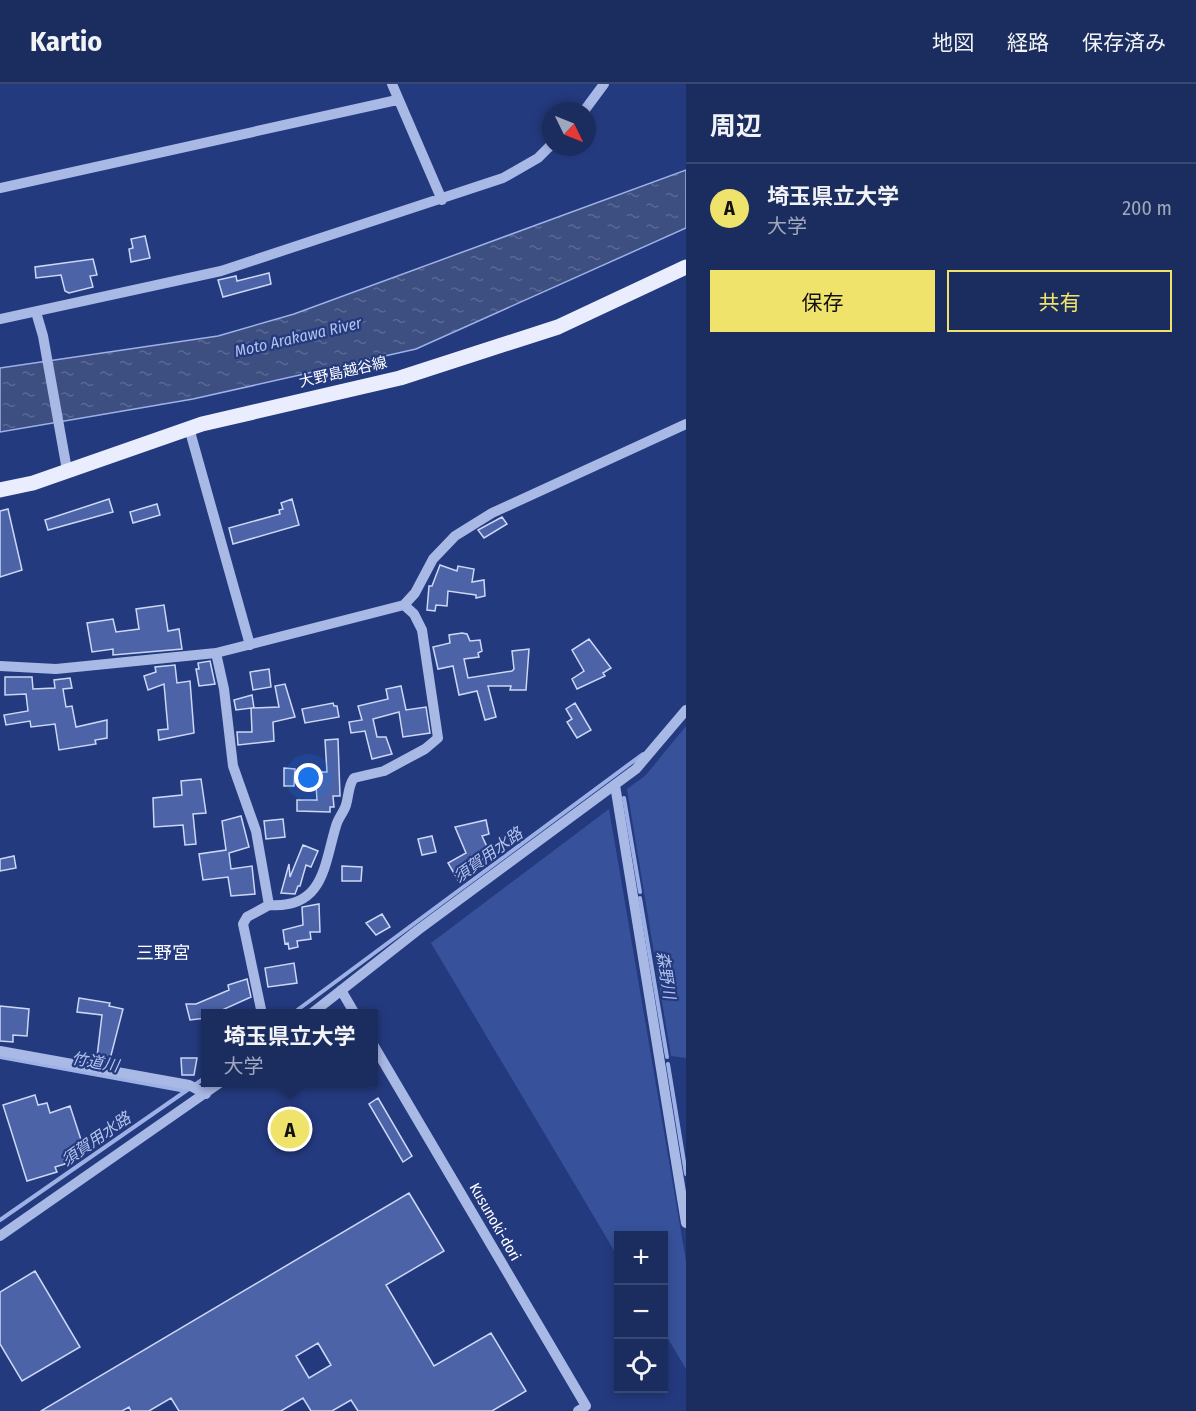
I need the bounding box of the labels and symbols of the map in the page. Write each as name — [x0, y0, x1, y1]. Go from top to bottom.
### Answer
north arrow — [542, 102, 596, 156]
water label: Moto Arakawa River — [233, 313, 364, 361]
street label: 大野島越谷線 — [297, 353, 389, 391]
your location — [294, 763, 323, 792]
water label: 須賀用水路 — [450, 823, 528, 886]
district label: 三野宮 — [136, 942, 190, 964]
water label: 森野川 — [653, 950, 679, 1002]
water label: 竹道川 — [70, 1048, 122, 1076]
pin: A — [270, 1106, 310, 1152]
water label: 須賀用水路 — [58, 1107, 136, 1170]
street label: Kusunoki-dori — [465, 1180, 525, 1264]

